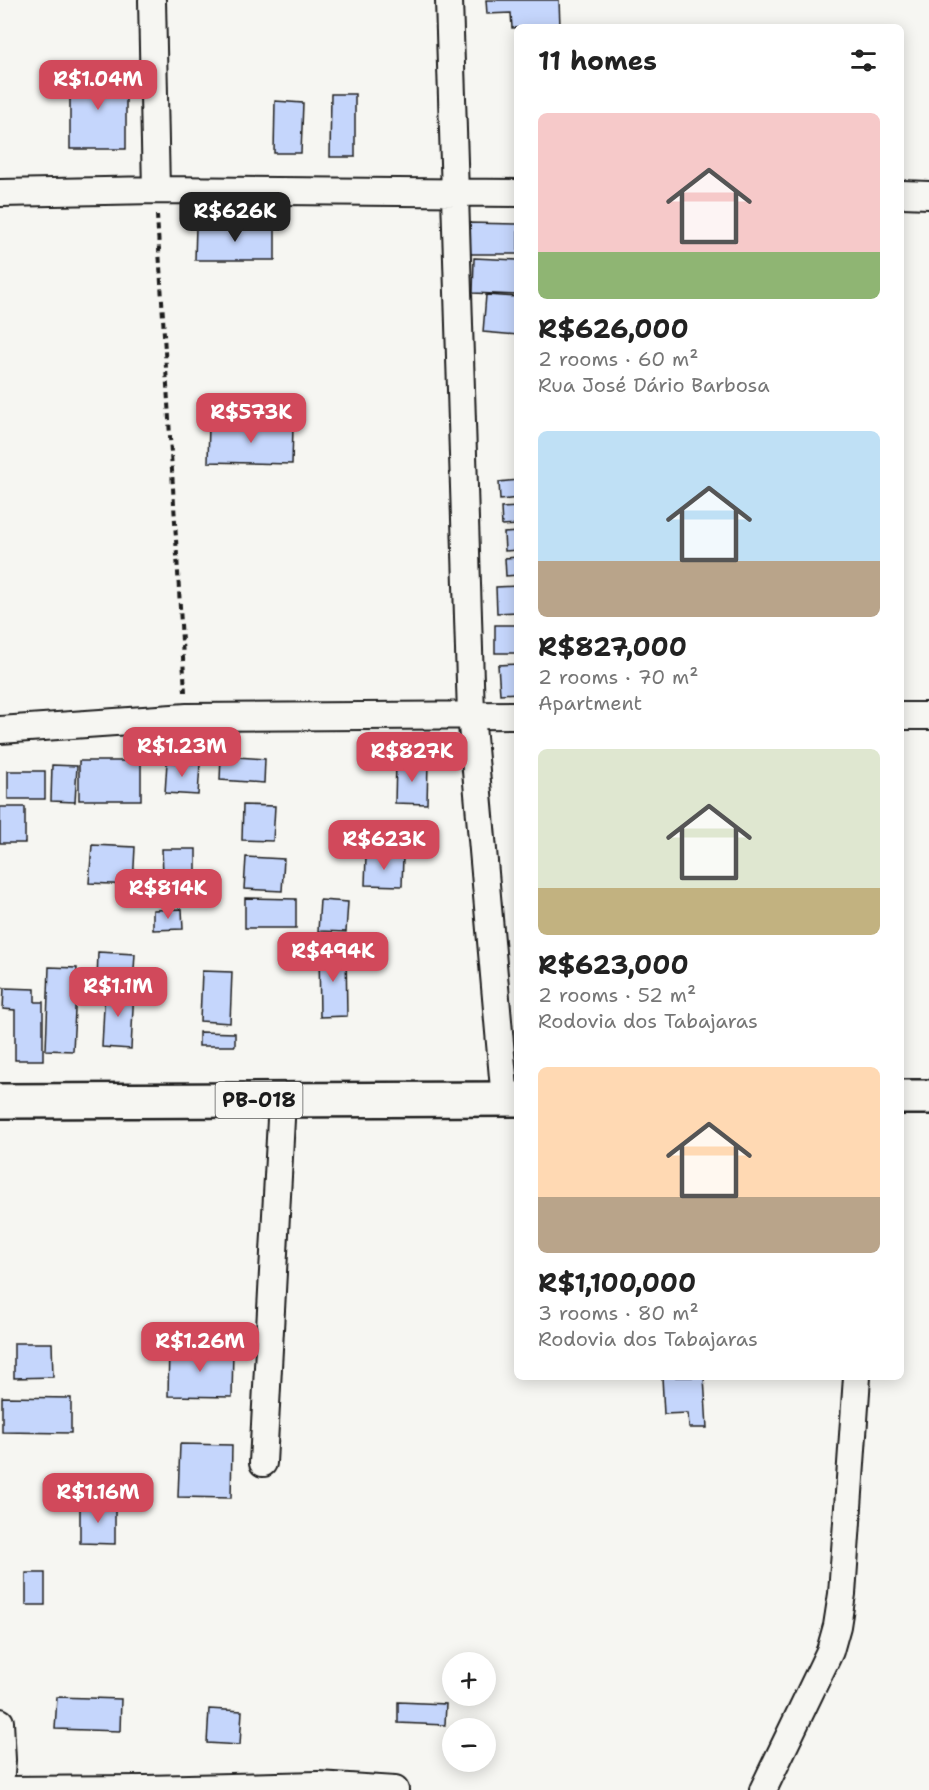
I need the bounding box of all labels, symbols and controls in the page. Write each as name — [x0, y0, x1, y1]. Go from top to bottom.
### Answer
text: 11 homes — [538, 43, 657, 78]
icon: filters — [847, 44, 880, 77]
pin: R$1.04M — [43, 60, 153, 111]
text: R$1.04M — [53, 66, 143, 92]
icon: home — [655, 152, 763, 260]
pin: R$626K — [186, 192, 284, 243]
text: R$626K — [193, 198, 277, 224]
text: R$626,000 — [538, 311, 689, 346]
text: 2 rooms · 60 m² — [538, 346, 698, 372]
text: Rua José Dário Barbosa — [538, 372, 770, 398]
pin: R$573K — [202, 393, 300, 444]
text: R$573K — [210, 399, 292, 425]
icon: home — [655, 470, 763, 578]
text: R$827,000 — [538, 629, 687, 664]
text: 2 rooms · 70 m² — [538, 664, 699, 690]
text: Apartment — [538, 690, 642, 716]
pin: R$1.23M — [127, 727, 237, 778]
pin: R$827K — [363, 732, 461, 783]
text: R$1.23M — [137, 733, 227, 759]
text: R$827K — [371, 738, 453, 764]
icon: home — [655, 788, 763, 896]
pin: R$623K — [335, 820, 433, 871]
text: R$623K — [342, 826, 426, 852]
pin: R$814K — [119, 869, 217, 920]
text: R$814K — [129, 875, 207, 901]
pin: R$494K — [284, 932, 382, 983]
text: R$494K — [291, 938, 375, 964]
text: R$623,000 — [538, 947, 689, 982]
pin: R$1.1M — [69, 967, 167, 1018]
text: R$1.1M — [83, 973, 153, 999]
text: 2 rooms · 52 m² — [538, 982, 696, 1008]
text: Rodovia dos Tabajaras — [538, 1008, 758, 1034]
road number: PB-018 — [216, 1082, 302, 1118]
icon: home — [655, 1106, 763, 1214]
text: R$1,100,000 — [538, 1265, 696, 1300]
text: 3 rooms · 80 m² — [538, 1300, 699, 1326]
pin: R$1.26M — [145, 1322, 255, 1373]
text: Rodovia dos Tabajaras — [538, 1326, 758, 1352]
text: R$1.26M — [155, 1328, 245, 1354]
pin: R$1.16M — [43, 1473, 153, 1524]
text: R$1.16M — [57, 1479, 139, 1505]
map controls — [442, 1652, 496, 1772]
button: + — [442, 1652, 496, 1706]
button: − — [442, 1718, 496, 1772]

